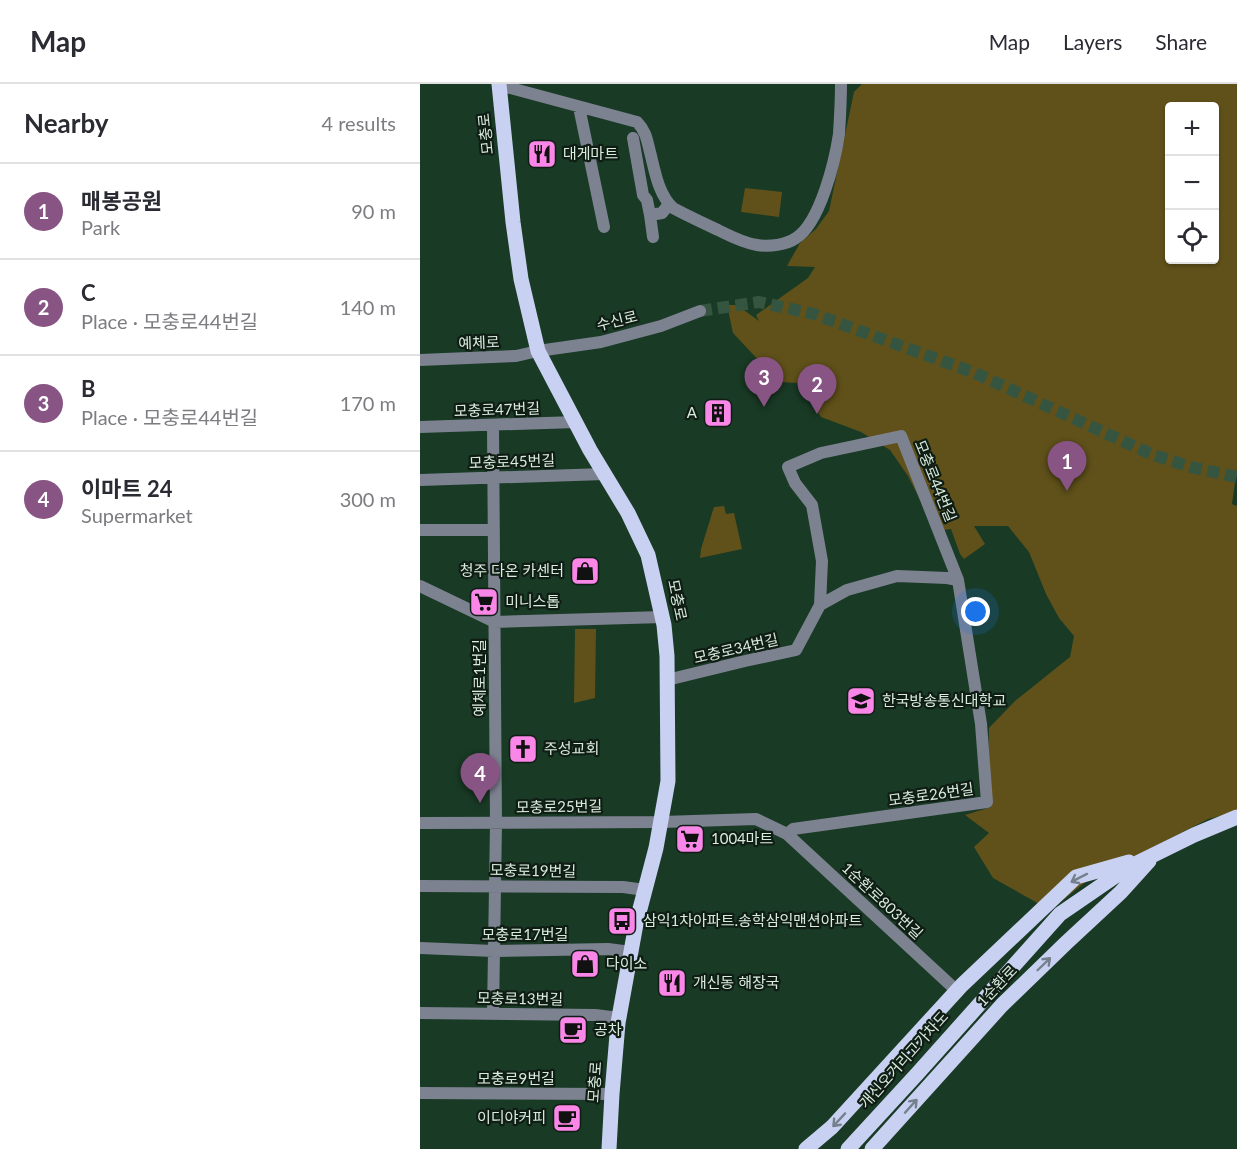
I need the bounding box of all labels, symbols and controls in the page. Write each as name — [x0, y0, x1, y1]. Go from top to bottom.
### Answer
text: Map — [30, 24, 86, 58]
text: Map — [989, 29, 1030, 54]
text: Layers — [1063, 29, 1122, 54]
text: Share — [1155, 29, 1207, 54]
map controls — [1165, 102, 1219, 264]
button: + — [1165, 102, 1219, 156]
text: Nearby — [24, 107, 109, 139]
text: 4 results — [321, 111, 396, 135]
street label: 모충로 — [474, 113, 496, 156]
restaurant icon: 대게마트 — [526, 138, 558, 170]
place label: 대게마트 — [563, 144, 618, 162]
button: − — [1165, 156, 1219, 210]
text: 매봉공원 — [81, 187, 162, 214]
text: 1 — [38, 199, 49, 223]
text: 90 m — [351, 199, 396, 223]
button: locate — [1165, 210, 1219, 264]
text: Park — [81, 215, 120, 239]
text: C — [81, 279, 96, 306]
text: 2 — [38, 295, 49, 319]
text: 140 m — [340, 295, 396, 319]
street label: 수신로 — [594, 306, 639, 334]
text: Place · 모충로44번길 — [81, 309, 258, 333]
street label: 예체로 — [458, 332, 500, 352]
pin: 3 — [744, 358, 784, 407]
pin: 2 — [798, 364, 836, 414]
text: B — [81, 375, 96, 402]
text: 3 — [38, 391, 49, 415]
text: 170 m — [340, 391, 396, 415]
building icon: A — [702, 397, 734, 429]
street label: 모충로47번길 — [453, 398, 540, 420]
place label: A — [687, 403, 698, 421]
text: Place · 모충로44번길 — [81, 405, 258, 429]
street label: 모충로44번길 — [911, 437, 960, 524]
pin: 1 — [1048, 442, 1086, 491]
street label: 모충로45번길 — [468, 450, 555, 472]
text: 이마트 24 — [81, 475, 173, 502]
text: 4 — [38, 487, 49, 511]
text: 300 m — [340, 487, 396, 511]
text: Supermarket — [81, 503, 193, 527]
shop icon: 청주 다온 카센터 — [569, 555, 601, 587]
place label: 청주 다온 카센터 — [460, 561, 564, 579]
street label: 모충로 — [665, 578, 691, 622]
supermarket icon: 미니스톱 — [468, 586, 500, 618]
place label: 미니스톱 — [505, 592, 560, 610]
your location — [961, 597, 990, 626]
street label: 모충로34번길 — [692, 630, 780, 667]
street label: 예체로1번길 — [470, 639, 488, 717]
school or university icon: 한국방송통신대학교 — [845, 685, 877, 717]
place label: 한국방송통신대학교 — [882, 691, 1006, 709]
church icon: 주성교회 — [507, 733, 539, 765]
place label: 주성교회 — [544, 739, 599, 757]
pin: 4 — [460, 754, 500, 803]
street label: 모충로26번길 — [887, 779, 975, 809]
street label: 모충로25번길 — [516, 796, 602, 816]
supermarket icon: 1004마트 — [674, 823, 706, 855]
place label: 1004마트 — [711, 829, 774, 847]
street label: 1순환로803번길 — [839, 858, 927, 942]
street label: 모충로19번길 — [490, 860, 576, 880]
one-way arrow — [1071, 872, 1088, 884]
bus stop icon: 삼익1차아파트.송학삼익맨션아파트 — [606, 905, 638, 937]
place label: 삼익1차아파트.송학삼익맨션아파트 — [643, 911, 862, 929]
street label: 모충로17번길 — [482, 925, 568, 943]
shop icon: 다이소 — [569, 948, 601, 980]
place label: 다이소 — [606, 954, 648, 972]
one-way arrow — [1037, 956, 1052, 971]
street label: 1순환로 — [972, 961, 1020, 1010]
restaurant icon: 개신동 해장국 — [656, 967, 688, 999]
place label: 개신동 해장국 — [693, 973, 780, 991]
street label: 모충로13번길 — [477, 988, 563, 1008]
street label: 개신오거리고가차도 — [855, 1007, 951, 1112]
cafe icon: 공차 — [557, 1014, 589, 1046]
place label: 공차 — [594, 1020, 622, 1038]
street label: 모충로 — [584, 1061, 604, 1103]
street label: 모충로9번길 — [477, 1069, 555, 1087]
one-way arrow — [904, 1098, 918, 1113]
cafe icon: 이디야커피 — [551, 1102, 583, 1134]
place label: 이디야커피 — [477, 1108, 546, 1126]
one-way arrow — [832, 1112, 846, 1127]

